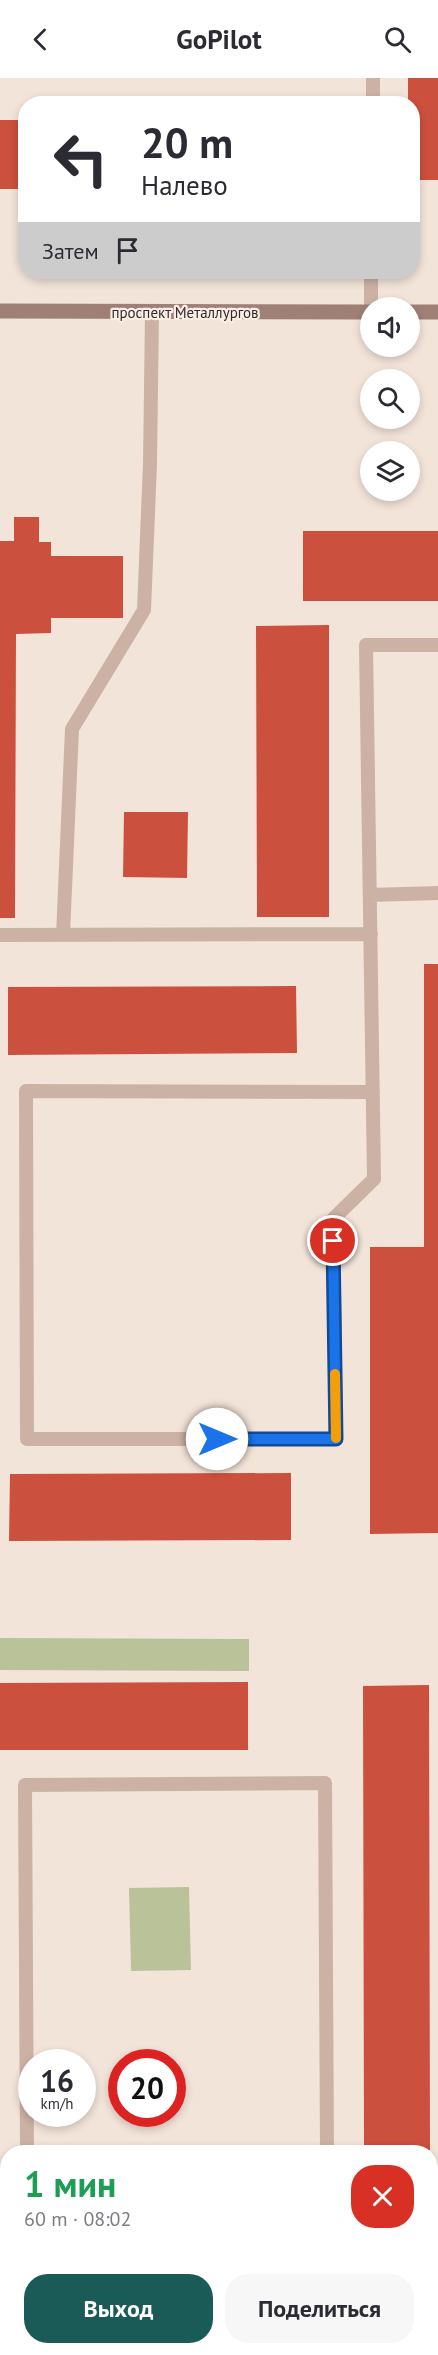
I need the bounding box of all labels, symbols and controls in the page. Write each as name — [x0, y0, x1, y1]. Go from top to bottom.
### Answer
text: GoPilot — [176, 22, 262, 56]
icon: back — [24, 23, 57, 56]
icon: search — [381, 23, 414, 56]
text: 20 m — [141, 115, 233, 170]
icon: left — [42, 120, 120, 198]
text: Налево — [141, 168, 228, 202]
icon: arrive — [111, 234, 144, 267]
text: Затем — [42, 237, 99, 265]
map controls — [360, 297, 420, 501]
button: sound — [360, 297, 420, 357]
street label: проспект Металлургов — [111, 303, 259, 322]
button: search — [360, 369, 420, 429]
button: layers — [360, 441, 420, 501]
pin — [307, 1215, 358, 1266]
icon: arrive — [316, 1224, 349, 1257]
position arrow — [185, 1407, 249, 1471]
speed limit sign: 20 — [108, 2049, 186, 2127]
text: 16 — [40, 2061, 74, 2100]
text: km/h — [41, 2094, 73, 2113]
text: 1 мин — [24, 2160, 116, 2207]
button: close — [351, 2165, 414, 2228]
text: 60 m · 08:02 — [24, 2206, 131, 2232]
button: Выход — [24, 2274, 213, 2343]
button: Поделиться — [225, 2274, 414, 2343]

